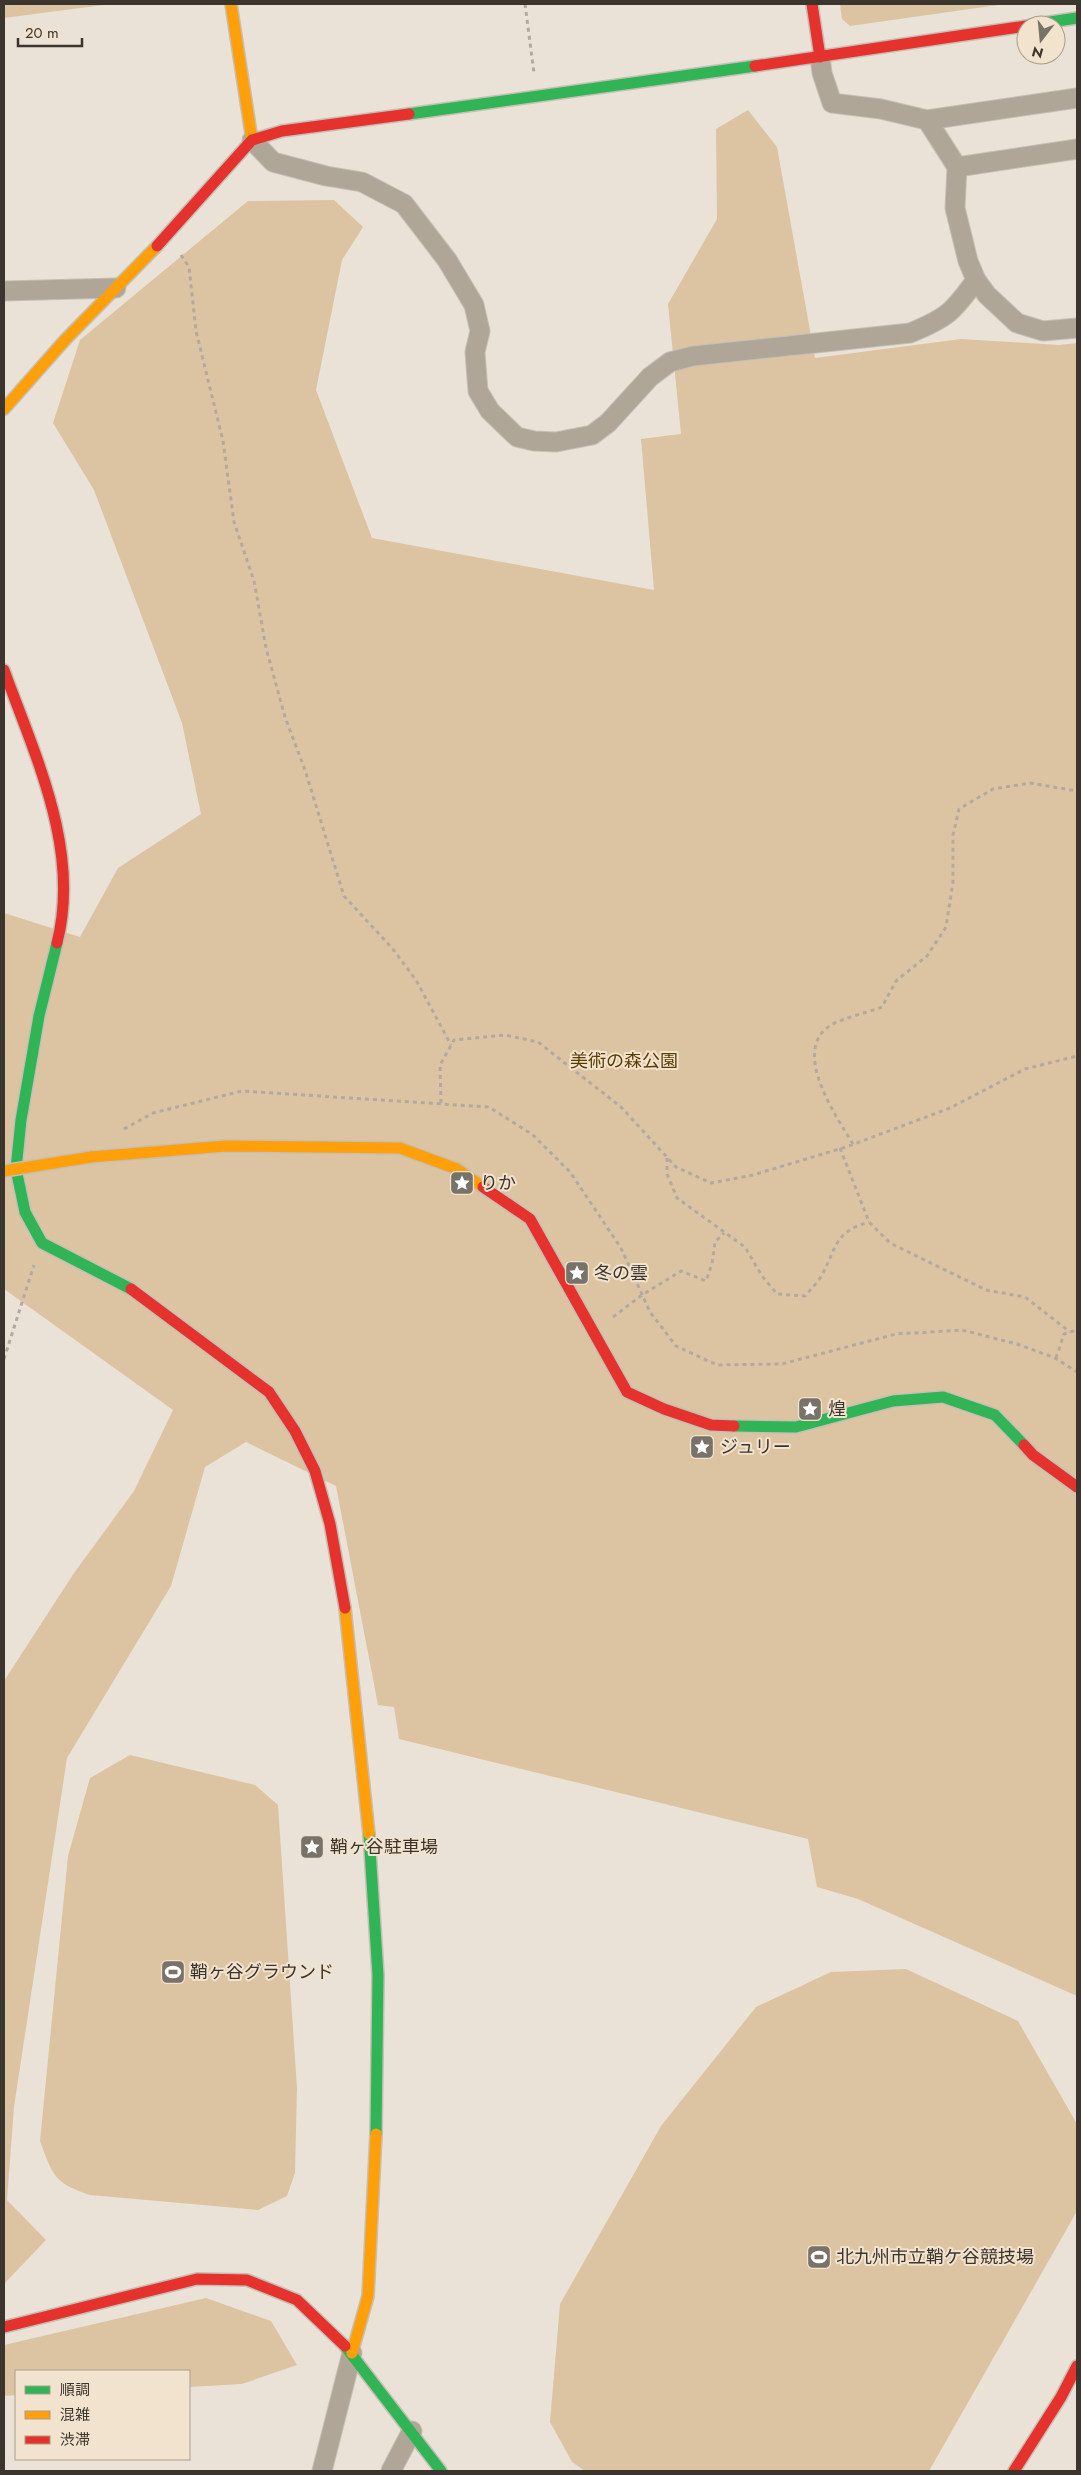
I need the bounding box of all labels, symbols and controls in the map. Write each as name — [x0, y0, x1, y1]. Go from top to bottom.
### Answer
scale bar — [18, 15, 81, 47]
north arrow — [1016, 15, 1066, 65]
text: 20 m — [25, 22, 59, 44]
text: N — [1029, 41, 1046, 64]
park label: 美術の森公園 — [570, 1048, 678, 1074]
place icon: りか — [449, 1170, 475, 1196]
place label: りか — [480, 1170, 516, 1196]
place icon: 冬の雲 — [564, 1260, 590, 1286]
place label: 冬の雲 — [594, 1260, 648, 1286]
place icon: 煌 — [797, 1396, 823, 1422]
place label: 煌 — [828, 1396, 846, 1422]
place icon: ジュリー — [689, 1434, 715, 1460]
place label: ジュリー — [720, 1434, 791, 1460]
place icon: 鞘ヶ谷駐車場 — [299, 1834, 325, 1860]
place label: 鞘ヶ谷駐車場 — [330, 1834, 438, 1860]
sports icon: 鞘ヶ谷グラウンド — [160, 1959, 186, 1985]
place label: 鞘ヶ谷グラウンド — [190, 1959, 334, 1985]
sports icon: 北九州市立鞘ケ谷競技場 — [806, 2244, 832, 2270]
place label: 北九州市立鞘ケ谷競技場 — [836, 2244, 1034, 2270]
legend — [15, 2370, 190, 2460]
text: 順調 — [60, 2379, 90, 2401]
text: 混雑 — [60, 2404, 90, 2426]
text: 渋滞 — [60, 2429, 90, 2451]

